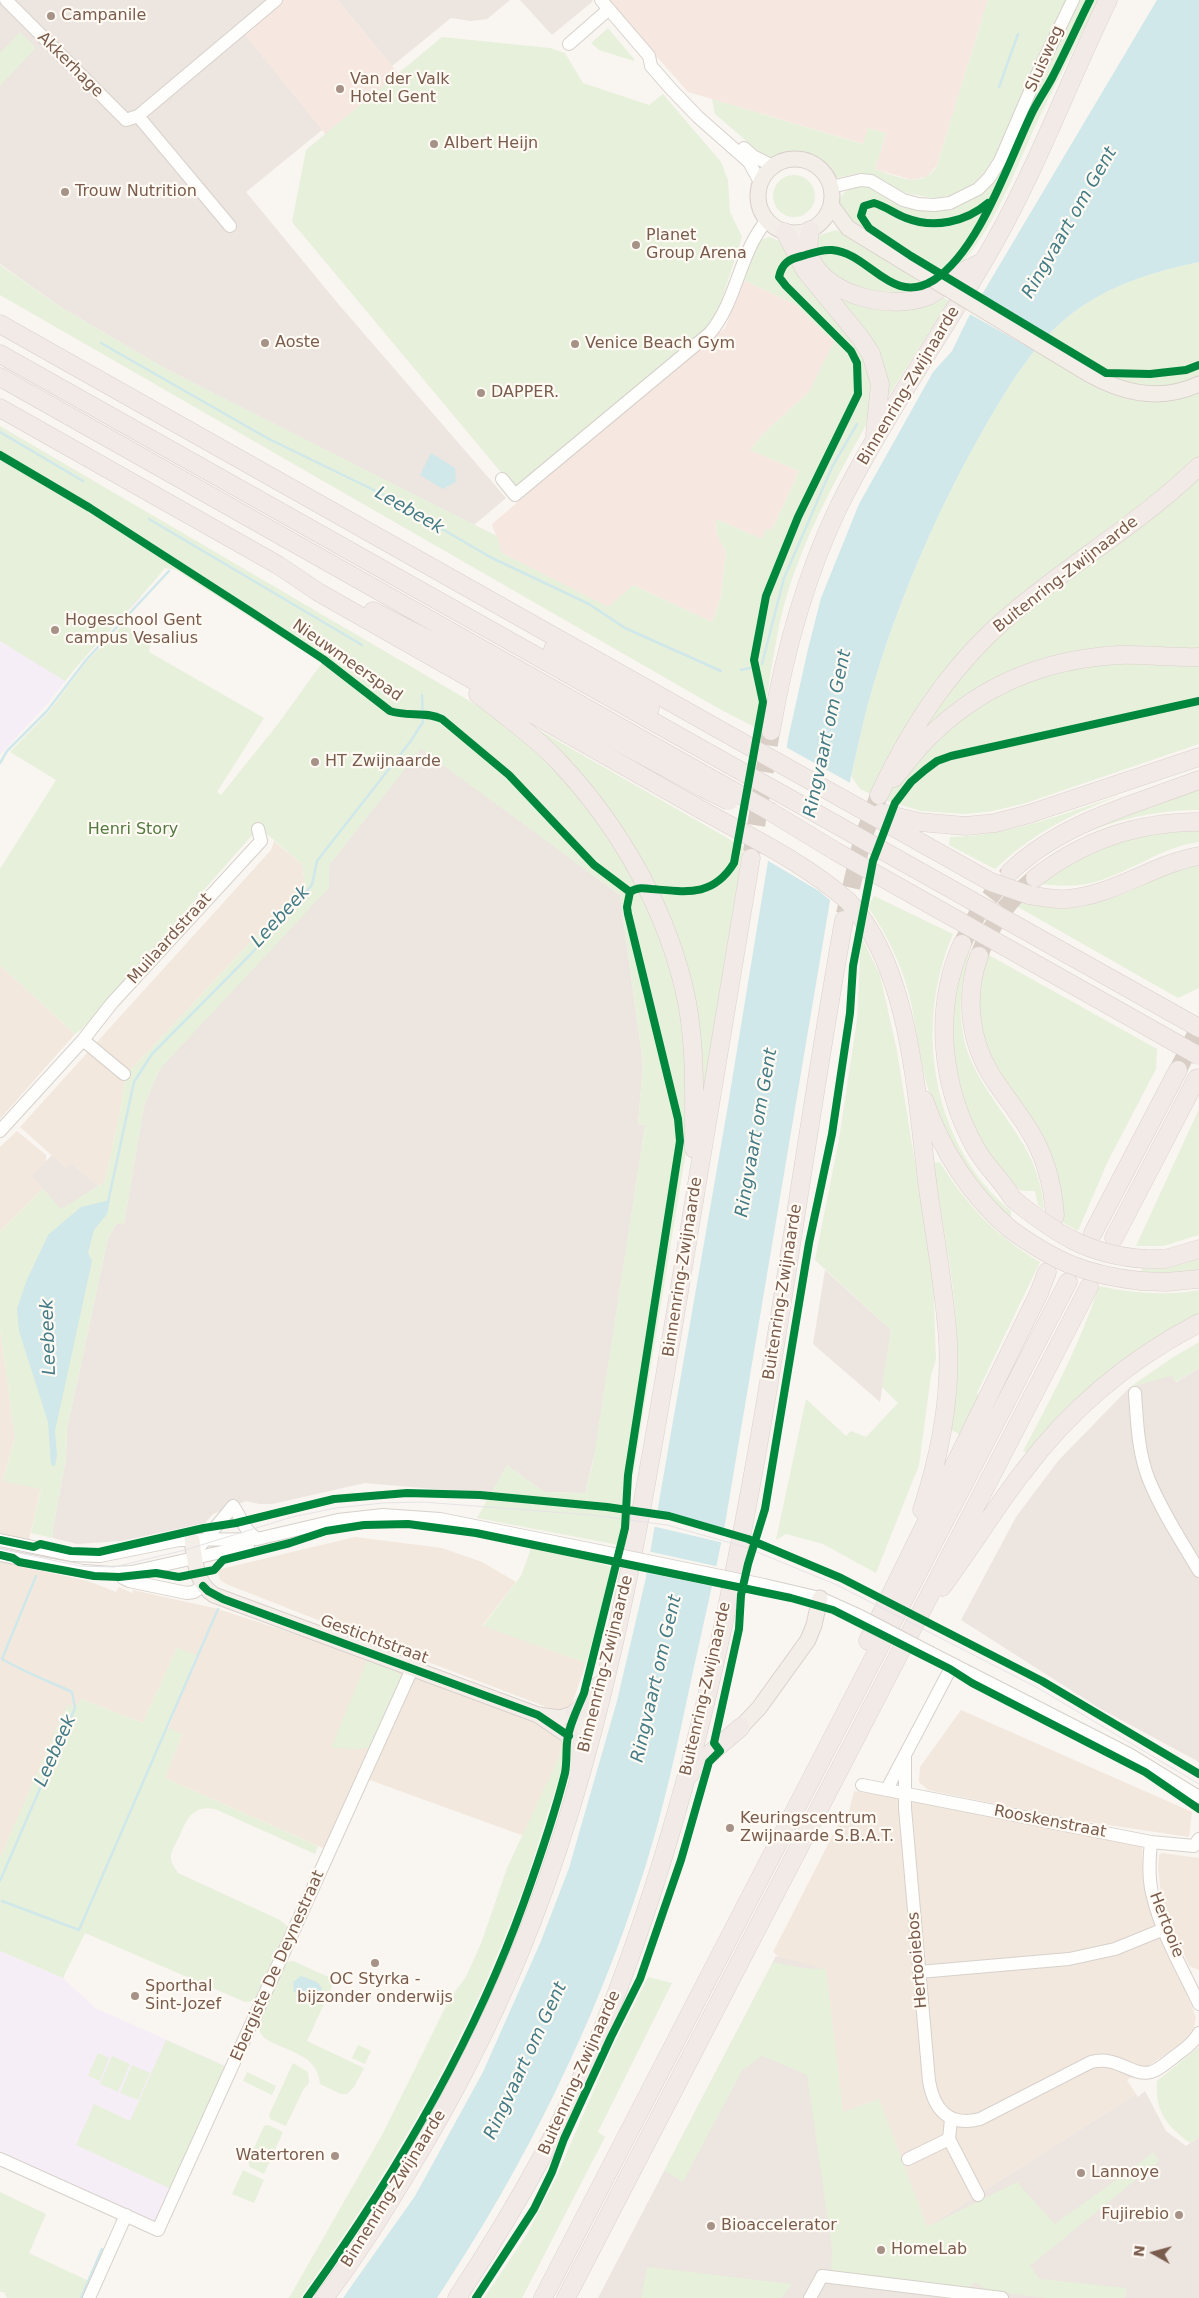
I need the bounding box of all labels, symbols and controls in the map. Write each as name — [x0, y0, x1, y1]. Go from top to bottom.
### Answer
place label: Campanile — [61, 6, 146, 26]
marker: Campanile — [45, 10, 57, 22]
street label: Sluisweg — [1022, 23, 1068, 95]
street label: Akkerhage — [33, 28, 107, 102]
place label: Van der Valk Hotel Gent — [350, 70, 450, 108]
marker: Van der Valk Hotel Gent — [334, 83, 346, 95]
place label: Albert Heijn — [444, 134, 538, 154]
marker: Albert Heijn — [428, 138, 440, 150]
water label: Ringvaart om Gent — [1018, 144, 1122, 302]
place label: Trouw Nutrition — [75, 182, 197, 202]
marker: Trouw Nutrition — [59, 186, 71, 198]
place label: Planet Group Arena — [646, 226, 747, 264]
marker: Planet Group Arena — [630, 239, 642, 251]
street label: Binnenring-Zwijnaarde — [854, 303, 964, 469]
place label: Aoste — [275, 333, 320, 353]
place label: Venice Beach Gym — [585, 334, 735, 354]
marker: Aoste — [259, 337, 271, 349]
marker: Venice Beach Gym — [569, 338, 581, 350]
place label: DAPPER. — [491, 383, 559, 403]
marker: DAPPER. — [475, 387, 487, 399]
water label: Leebeek — [371, 483, 447, 539]
street label: Buitenring-Zwijnaarde — [990, 513, 1142, 637]
place label: Hogeschool Gent campus Vesalius — [65, 611, 202, 649]
street label: Nieuwmeerspad — [288, 616, 406, 706]
marker: Hogeschool Gent campus Vesalius — [49, 624, 61, 636]
water label: Ringvaart om Gent — [800, 648, 856, 820]
place label: HT Zwijnaarde — [325, 752, 441, 772]
marker: HT Zwijnaarde — [309, 756, 321, 768]
park label: Henri Story — [88, 820, 178, 840]
water label: Leebeek — [247, 882, 315, 952]
street label: Muilaardstraat — [124, 889, 216, 989]
water label: Ringvaart om Gent — [732, 1047, 782, 1219]
street label: Binnenring-Zwijnaarde — [659, 1176, 707, 1358]
street label: Buitenring-Zwijnaarde — [760, 1203, 806, 1381]
water label: Leebeek — [37, 1299, 61, 1375]
street label: Binnenring-Zwijnaarde — [575, 1573, 637, 1755]
water label: Ringvaart om Gent — [627, 1593, 687, 1765]
street label: Buitenring-Zwijnaarde — [677, 1600, 735, 1778]
street label: Gestichtstraat — [317, 1612, 431, 1668]
water label: Leebeek — [31, 1712, 81, 1790]
street label: Rooskenstraat — [992, 1802, 1108, 1842]
place label: Keuringscentrum Zwijnaarde S.B.A.T. — [740, 1809, 894, 1847]
marker: Keuringscentrum Zwijnaarde S.B.A.T. — [724, 1822, 736, 1834]
street label: Ebergiste De Deynestraat — [227, 1868, 329, 2064]
street label: Hertooie — [1145, 1890, 1187, 1960]
street label: Hertooiebos — [904, 1911, 932, 2009]
marker: OC Styrka - bijzonder onderwijs — [369, 1957, 381, 1969]
place label: OC Styrka - bijzonder onderwijs — [297, 1970, 453, 2008]
place label: Sporthal Sint-Jozef — [145, 1977, 221, 2015]
water label: Ringvaart om Gent — [480, 1979, 572, 2143]
street label: Buitenring-Zwijnaarde — [535, 1988, 625, 2158]
marker: Sporthal Sint-Jozef — [129, 1990, 141, 2002]
street label: Binnenring-Zwijnaarde — [338, 2107, 450, 2271]
place label: Watertoren — [235, 2146, 325, 2166]
marker: Watertoren — [329, 2150, 341, 2162]
place label: Lannoye — [1091, 2163, 1159, 2183]
marker: Lannoye — [1075, 2167, 1087, 2179]
place label: Fujirebio — [1101, 2205, 1169, 2225]
marker: Fujirebio — [1173, 2209, 1185, 2221]
place label: Bioaccelerator — [721, 2216, 837, 2236]
marker: Bioaccelerator — [705, 2220, 717, 2232]
north arrow — [1129, 2228, 1179, 2278]
place label: HomeLab — [891, 2240, 967, 2260]
marker: HomeLab — [875, 2244, 887, 2256]
text: N — [1130, 2244, 1148, 2258]

